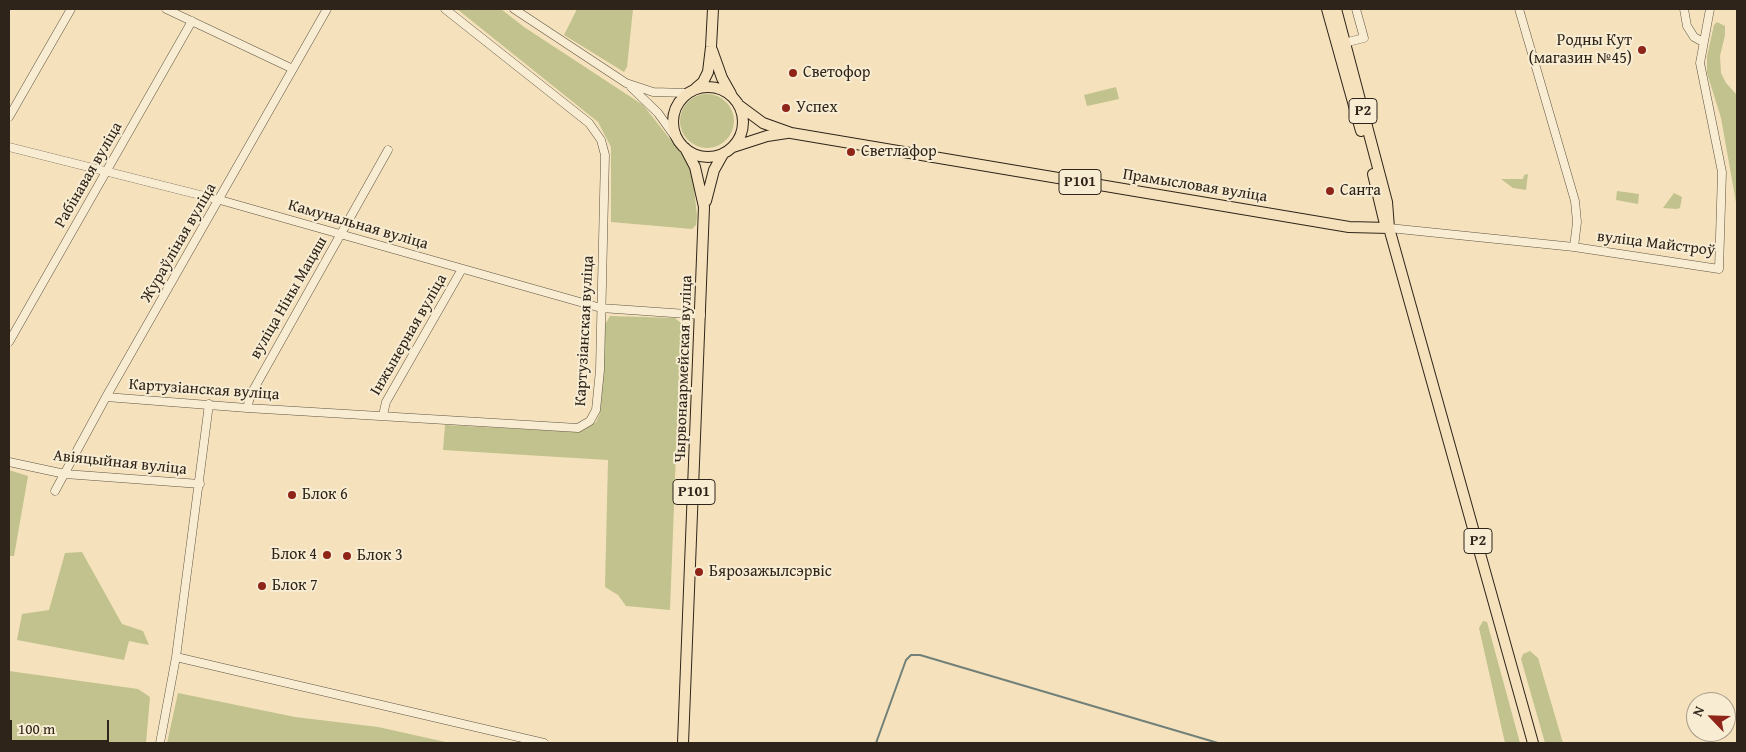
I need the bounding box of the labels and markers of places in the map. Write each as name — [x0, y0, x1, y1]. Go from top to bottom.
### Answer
place label: Родны Кут (магазин №45) — [1528, 31, 1632, 69]
marker: Родны Кут (магазин №45) — [1636, 44, 1648, 56]
place label: Светофор — [803, 63, 870, 83]
marker: Светофор — [787, 67, 799, 79]
place label: Успех — [796, 98, 838, 118]
marker: Успех — [780, 102, 792, 114]
place label: Светлафор — [861, 142, 937, 162]
marker: Светлафор — [845, 146, 857, 158]
place label: Санта — [1340, 181, 1381, 201]
marker: Санта — [1324, 185, 1336, 197]
place label: Блок 6 — [302, 485, 348, 505]
marker: Блок 6 — [286, 489, 298, 501]
place label: Блок 4 — [271, 545, 317, 565]
place label: Блок 3 — [357, 546, 403, 566]
marker: Блок 4 — [321, 549, 333, 561]
marker: Блок 3 — [341, 550, 353, 562]
place label: Бярозажылсэрвіс — [709, 562, 832, 582]
marker: Бярозажылсэрвіс — [693, 566, 705, 578]
place label: Блок 7 — [272, 576, 318, 596]
marker: Блок 7 — [256, 580, 268, 592]

